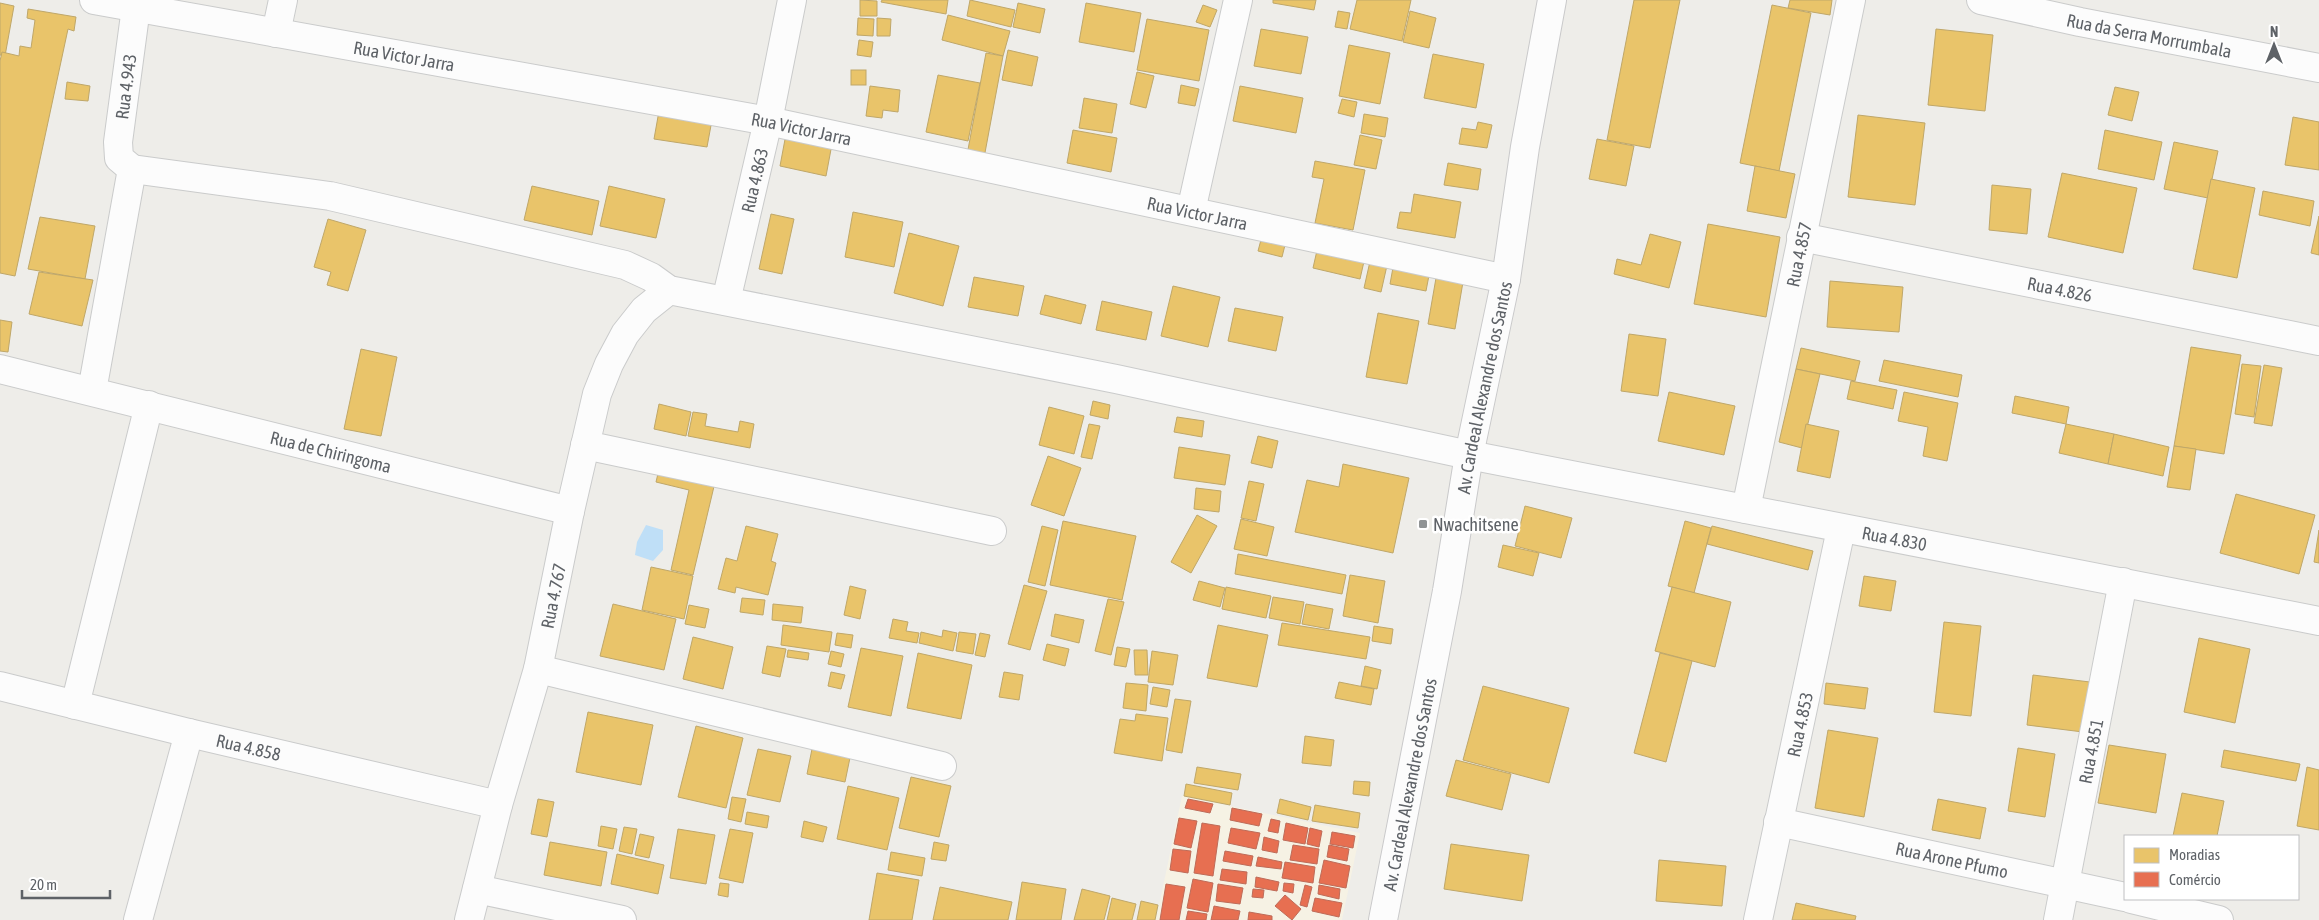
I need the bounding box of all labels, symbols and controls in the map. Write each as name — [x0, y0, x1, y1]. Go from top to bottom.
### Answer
street label: Rua da Serra Morrumbala — [2065, 9, 2234, 61]
north arrow — [2249, 20, 2299, 70]
text: N — [2270, 24, 2278, 40]
street label: Rua Victor Jarra — [352, 36, 456, 75]
street label: Rua 4.943 — [111, 53, 140, 120]
street label: Rua Victor Jarra — [750, 108, 854, 149]
street label: Rua 4.863 — [736, 146, 772, 215]
street label: Rua Victor Jarra — [1145, 192, 1250, 234]
street label: Rua 4.857 — [1782, 220, 1815, 289]
street label: Rua 4.826 — [2026, 272, 2094, 306]
street label: Av. Cardeal Alexandre dos Santos — [1452, 279, 1516, 495]
street label: Rua de Chiringoma — [268, 426, 394, 477]
place label: Nwachitsene — [1433, 514, 1519, 535]
marker: Nwachitsene — [1417, 518, 1429, 530]
street label: Rua 4.830 — [1860, 521, 1929, 555]
street label: Rua 4.767 — [536, 562, 570, 630]
street label: Av. Cardeal Alexandre dos Santos — [1378, 676, 1440, 893]
street label: Rua 4.853 — [1782, 690, 1817, 759]
street label: Rua 4.851 — [2074, 717, 2107, 785]
street label: Rua 4.858 — [214, 729, 283, 765]
legend — [2124, 835, 2299, 900]
street label: Rua Arone Pfumo — [1894, 837, 2010, 882]
text: Moradias — [2169, 846, 2220, 863]
scale bar — [22, 868, 110, 900]
text: Comércio — [2169, 871, 2221, 888]
text: 20 m — [30, 876, 57, 893]

